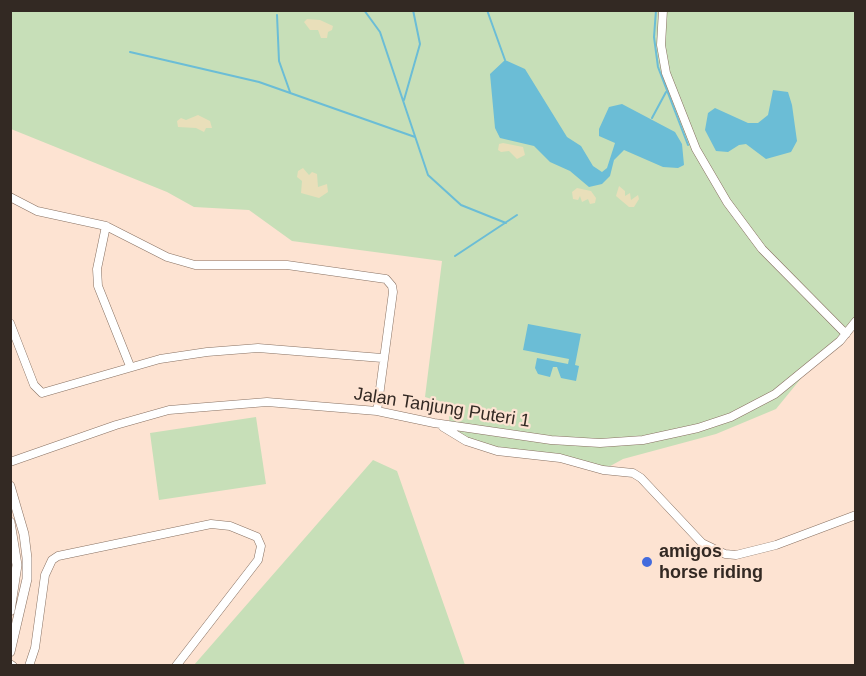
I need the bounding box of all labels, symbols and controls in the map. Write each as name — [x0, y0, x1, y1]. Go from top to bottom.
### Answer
street label: Jalan Tanjung Puteri 1 — [352, 383, 532, 433]
place label: amigos horse riding — [659, 541, 763, 584]
marker: amigos horse riding — [640, 555, 654, 569]

